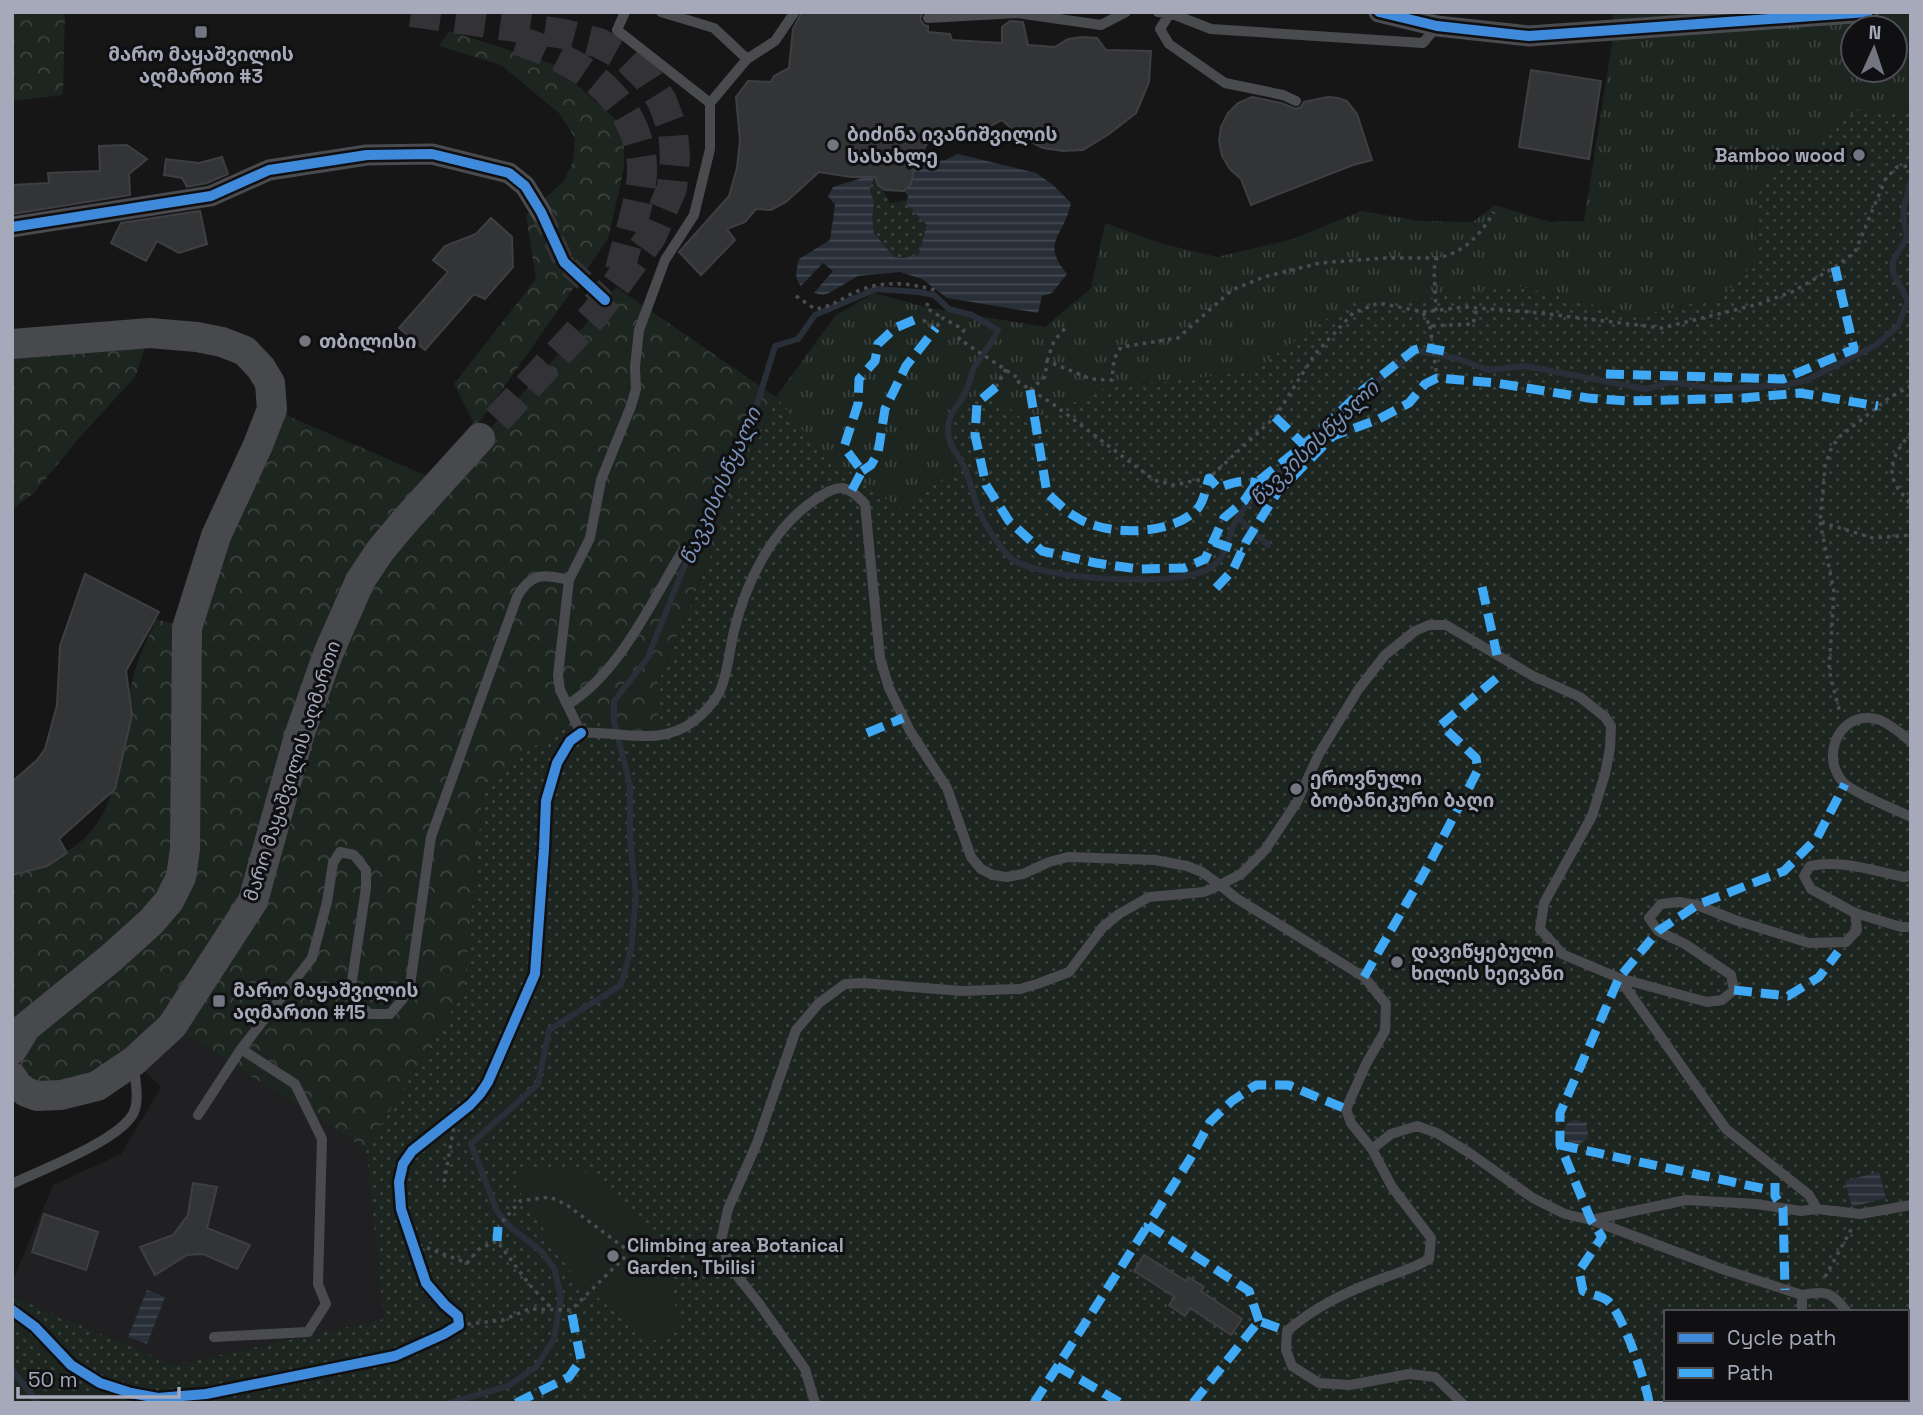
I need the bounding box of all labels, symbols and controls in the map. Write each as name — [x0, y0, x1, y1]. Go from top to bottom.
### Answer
north arrow — [1839, 14, 1909, 84]
text: N — [1868, 20, 1882, 45]
marker: მარო მაყაშვილის აღმართი #3 — [193, 24, 209, 40]
place label: მარო მაყაშვილის აღმართი #3 — [108, 42, 294, 89]
place label: ბიძინა ივანიშვილის სასახლე — [847, 122, 1058, 169]
marker: ბიძინა ივანიშვილის სასახლე — [825, 137, 841, 153]
place label: Bamboo wood — [1715, 143, 1845, 168]
marker: Bamboo wood — [1851, 147, 1867, 163]
place label: თბილისი — [319, 329, 416, 354]
marker: თბილისი — [297, 333, 313, 349]
water label: წავკისისწყალი — [1244, 374, 1385, 511]
water label: წავკისისწყალი — [673, 402, 767, 569]
street label: მარო მაყაშვილის აღმართი — [238, 638, 346, 904]
place label: ეროვნული ბოტანიკური ბაღი — [1310, 766, 1494, 813]
marker: ეროვნული ბოტანიკური ბაღი — [1288, 781, 1304, 797]
place label: დავიწყებული ხილის ხეივანი — [1411, 939, 1564, 986]
marker: დავიწყებული ხილის ხეივანი — [1389, 954, 1405, 970]
place label: მარო მაყაშვილის აღმართი #15 — [233, 978, 419, 1025]
marker: მარო მაყაშვილის აღმართი #15 — [211, 993, 227, 1009]
place label: Climbing area Botanical Garden, Tbilisi — [627, 1233, 844, 1280]
marker: Climbing area Botanical Garden, Tbilisi — [605, 1248, 621, 1264]
legend — [1664, 1310, 1909, 1401]
text: Cycle path — [1727, 1324, 1836, 1351]
scale bar — [18, 1356, 178, 1400]
text: Path — [1727, 1359, 1773, 1386]
text: 50 m — [28, 1366, 78, 1393]

